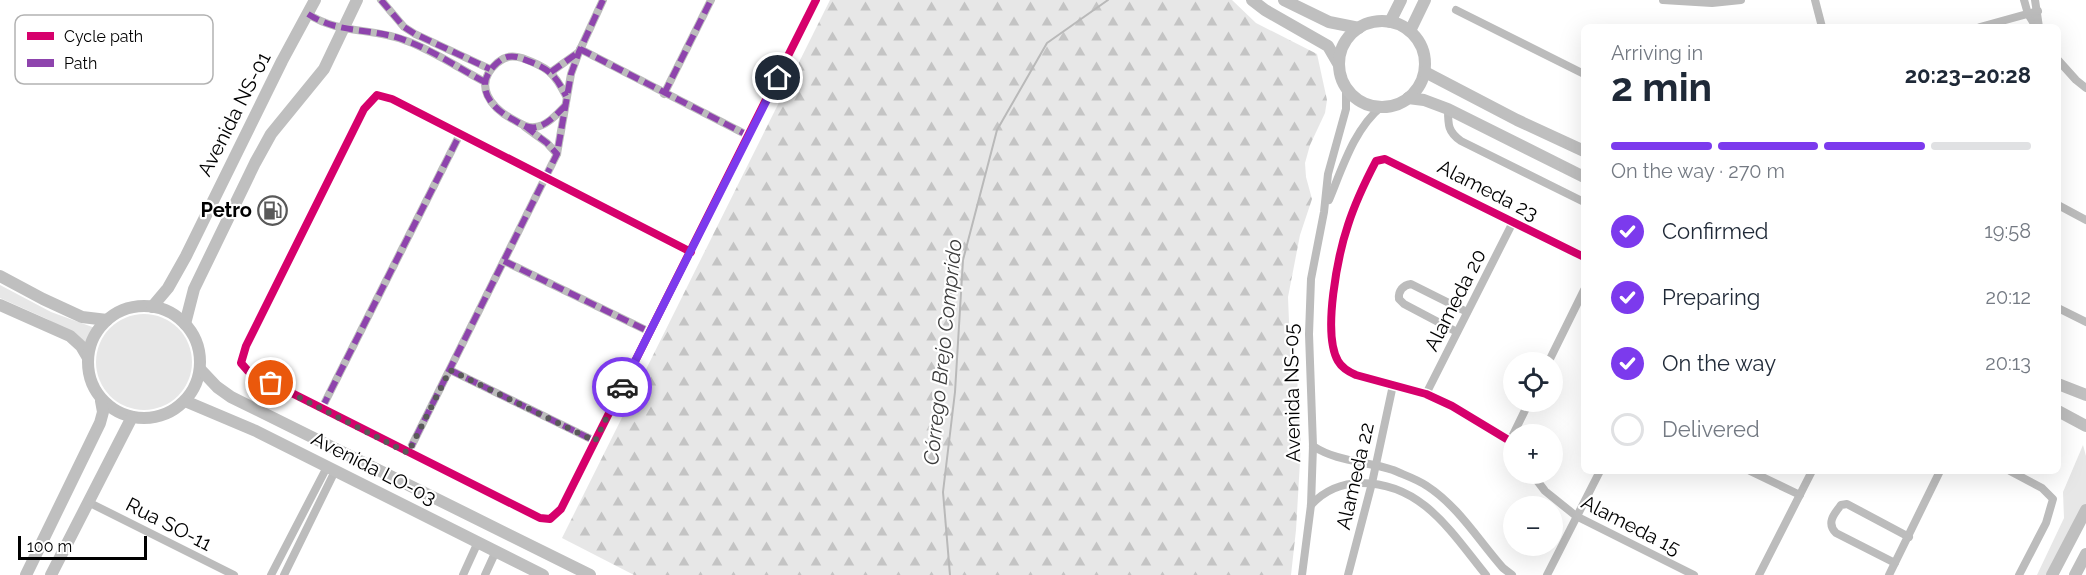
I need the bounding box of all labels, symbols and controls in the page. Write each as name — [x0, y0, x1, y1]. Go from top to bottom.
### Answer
legend — [15, 15, 213, 84]
text: Cycle path — [64, 27, 143, 46]
text: Arriving in — [1611, 41, 1703, 65]
street label: Avenida NS-01 — [192, 47, 276, 180]
pin — [752, 52, 803, 103]
text: Path — [64, 54, 97, 73]
icon: home — [761, 61, 794, 94]
text: 20:23–20:28 — [1905, 62, 2031, 88]
text: 2 min — [1611, 64, 1712, 110]
street label: Alameda 23 — [1434, 154, 1542, 226]
text: On the way · 270 m — [1611, 159, 1785, 183]
fuel station icon: Petro — [257, 194, 289, 226]
place label: Petro — [200, 198, 252, 222]
icon: check — [1611, 215, 1644, 248]
text: Confirmed — [1662, 218, 1769, 244]
text: 19:58 — [1984, 219, 2031, 243]
water label: Córrego Brejo Comprido — [918, 238, 967, 466]
street label: Alameda 20 — [1419, 245, 1491, 355]
icon: check — [1611, 281, 1644, 314]
text: Preparing — [1662, 284, 1760, 310]
text: 20:12 — [1986, 285, 2031, 309]
street label: Avenida NS-05 — [1279, 323, 1305, 462]
icon: check — [1611, 347, 1644, 380]
text: On the way — [1662, 350, 1776, 376]
text: 20:13 — [1985, 351, 2031, 375]
map controls — [1503, 352, 1563, 556]
button: locate — [1503, 352, 1563, 412]
pin — [245, 357, 296, 408]
courier — [592, 357, 652, 417]
icon: bag — [254, 366, 287, 399]
icon: car — [606, 371, 639, 404]
text: Delivered — [1662, 416, 1760, 442]
street label: Alameda 22 — [1331, 420, 1379, 532]
button: + — [1503, 424, 1563, 484]
street label: Avenida LO-03 — [308, 426, 440, 510]
street label: Alameda 15 — [1577, 490, 1685, 560]
street label: Rua SO-11 — [122, 492, 216, 556]
button: − — [1503, 496, 1563, 556]
scale bar — [18, 533, 147, 560]
text: 100 m — [27, 537, 72, 556]

